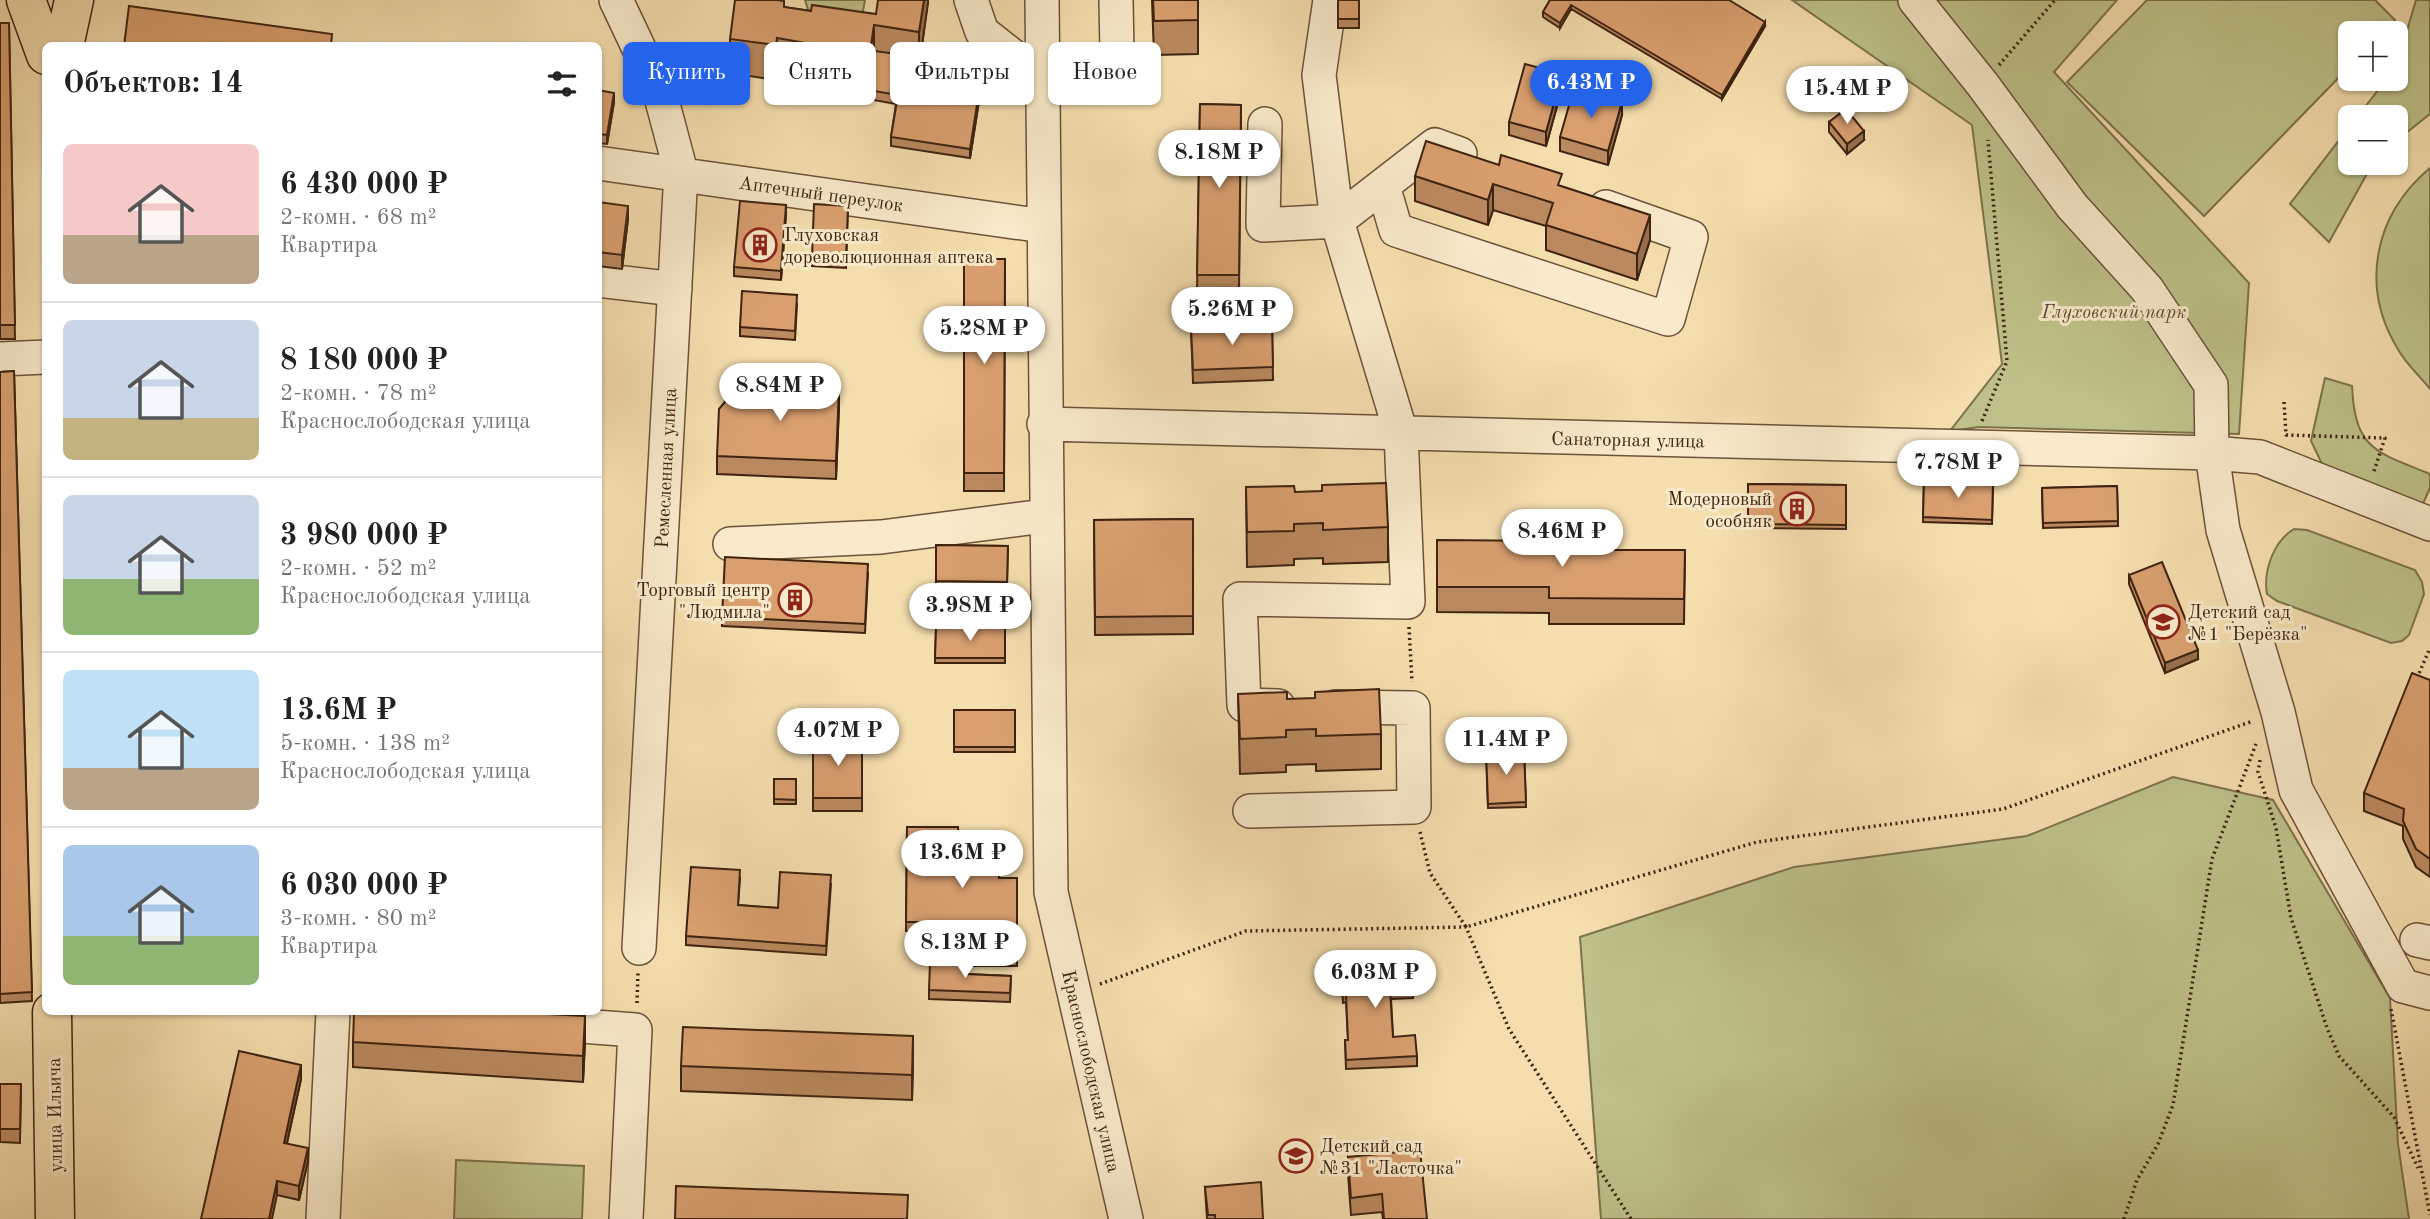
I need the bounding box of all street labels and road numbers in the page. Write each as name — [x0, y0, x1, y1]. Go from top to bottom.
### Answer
street label: Аптечный переулок — [737, 175, 905, 216]
street label: Ремесленная улица — [654, 387, 681, 549]
street label: Санаторная улица — [1551, 431, 1706, 452]
street label: Краснослободская улица — [1057, 969, 1122, 1175]
street label: улица Ильича — [46, 1057, 67, 1173]

